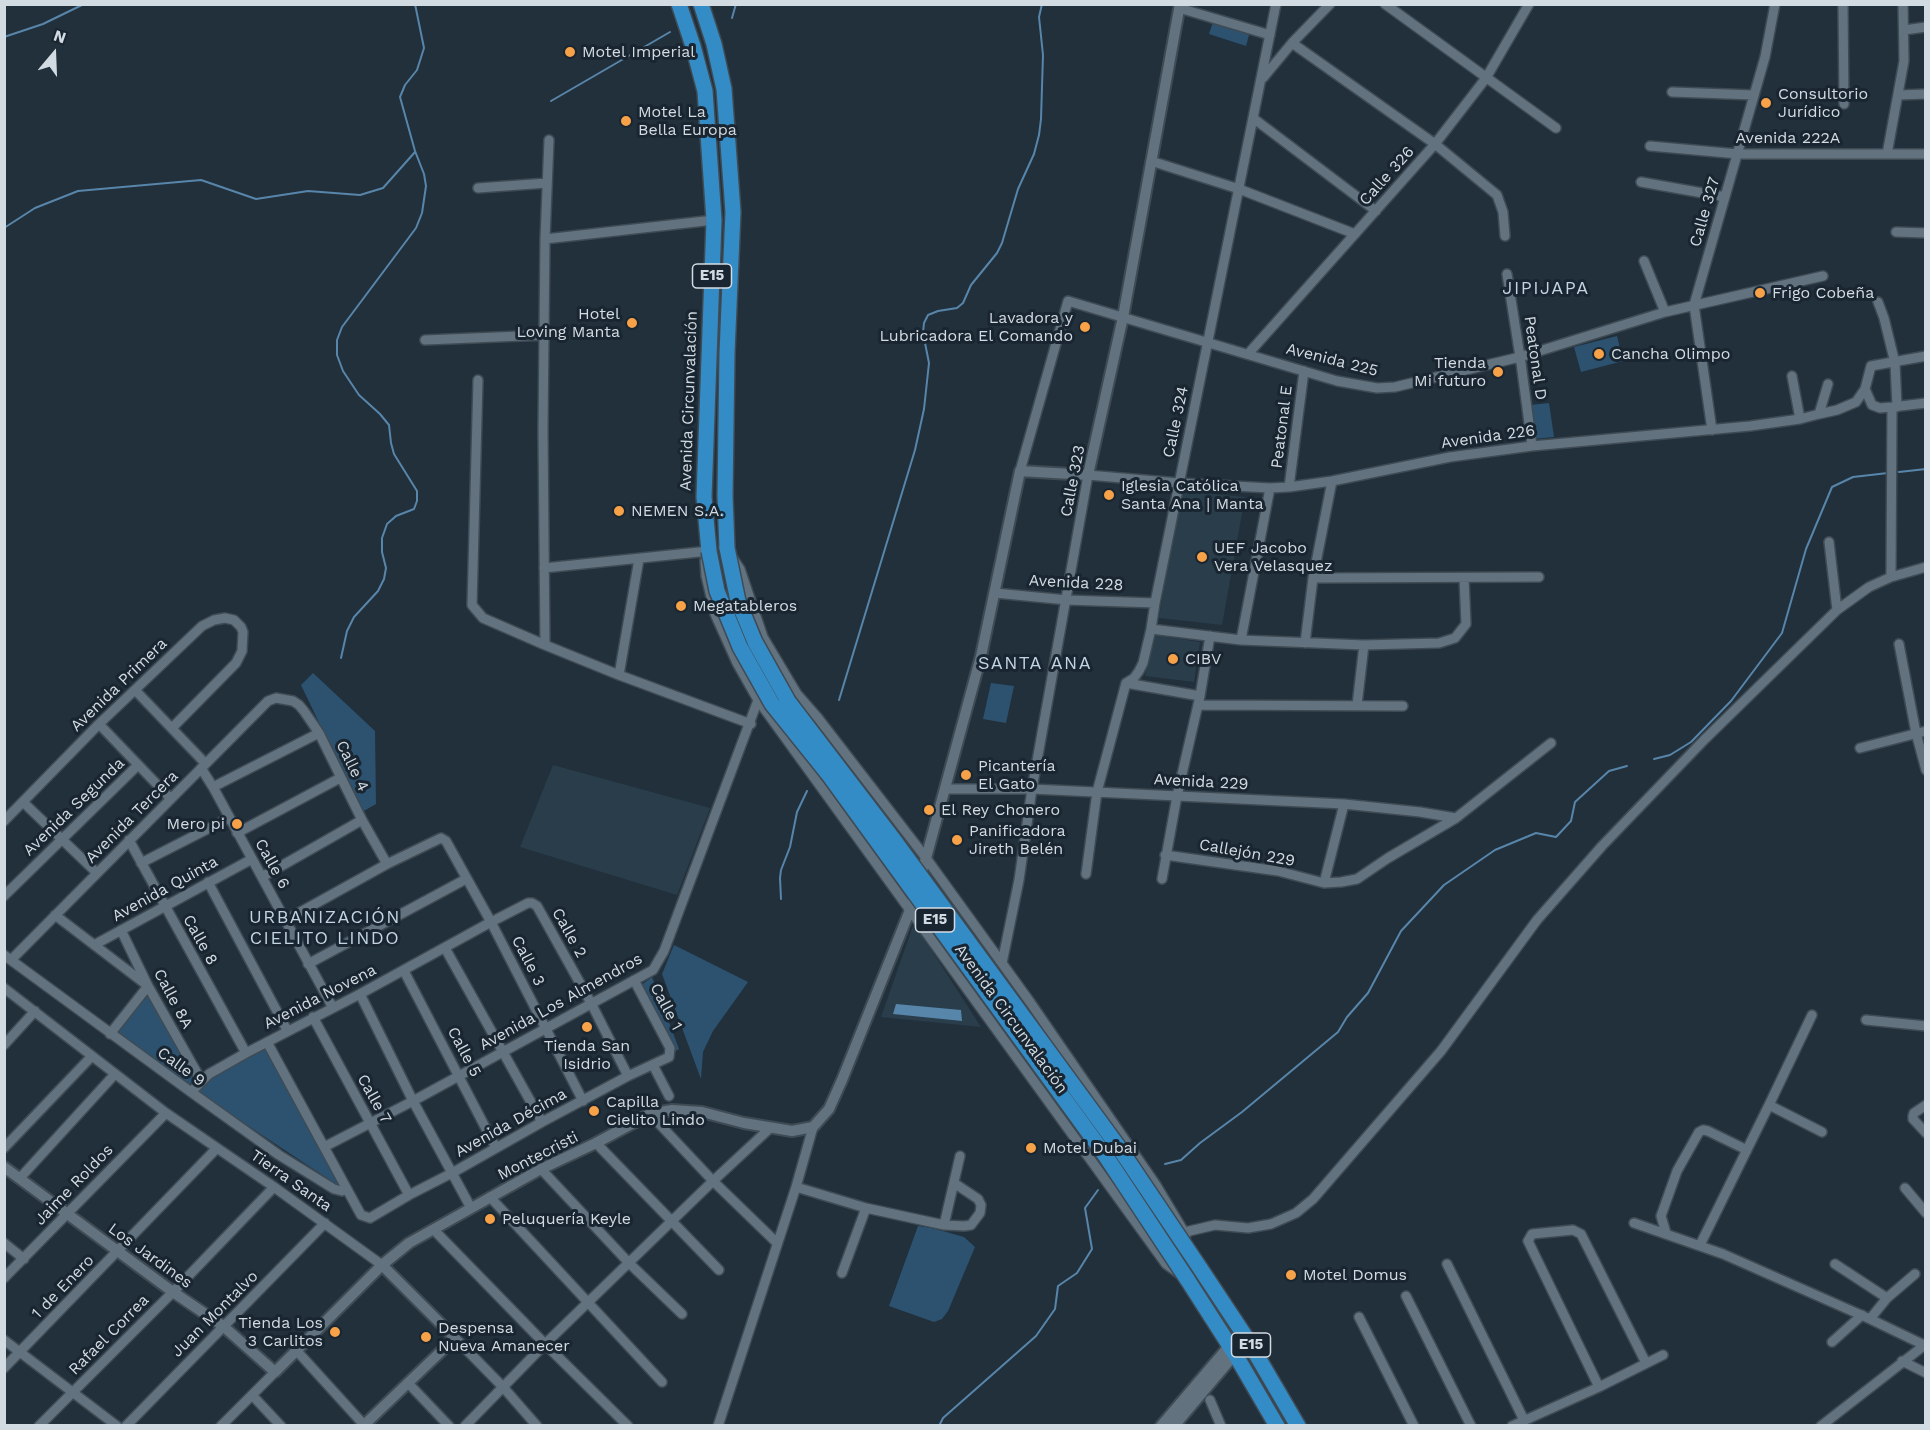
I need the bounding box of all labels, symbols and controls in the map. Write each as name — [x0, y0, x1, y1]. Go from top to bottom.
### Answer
north arrow — [24, 24, 84, 84]
text: N — [51, 26, 69, 47]
place label: Motel Imperial — [582, 42, 695, 62]
marker: Motel Imperial — [563, 45, 577, 59]
place label: Consultorio Jurídico — [1778, 84, 1868, 122]
marker: Consultorio Jurídico — [1759, 96, 1773, 110]
place label: Motel La Bella Europa — [638, 102, 737, 140]
marker: Motel La Bella Europa — [619, 114, 633, 128]
street label: Avenida 222A — [1736, 128, 1840, 148]
street label: Calle 326 — [1355, 142, 1419, 210]
street label: Calle 327 — [1686, 175, 1724, 249]
road number: E15 — [692, 264, 732, 288]
district label: JIPIJAPA — [1502, 278, 1590, 300]
place label: Frigo Cobeña — [1772, 283, 1874, 303]
marker: Frigo Cobeña — [1753, 286, 1767, 300]
place label: Hotel Loving Manta — [516, 304, 620, 342]
place label: Lavadora y Lubricadora El Comando — [879, 308, 1073, 346]
street label: Avenida Circunvalación — [676, 311, 702, 491]
street label: Peatonal D — [1520, 315, 1550, 401]
marker: Hotel Loving Manta — [625, 316, 639, 330]
marker: Lavadora y Lubricadora El Comando — [1078, 320, 1092, 334]
street label: Avenida 225 — [1284, 339, 1380, 381]
place label: Cancha Olimpo — [1611, 344, 1730, 364]
marker: Cancha Olimpo — [1592, 347, 1606, 361]
place label: Tienda Mi futuro — [1414, 353, 1486, 391]
marker: Tienda Mi futuro — [1491, 365, 1505, 379]
street label: Peatonal E — [1267, 384, 1297, 470]
street label: Calle 324 — [1159, 385, 1193, 459]
street label: Avenida 226 — [1440, 421, 1536, 453]
street label: Calle 323 — [1057, 444, 1089, 518]
place label: Iglesia Católica Santa Ana | Manta — [1121, 476, 1264, 514]
marker: Iglesia Católica Santa Ana | Manta — [1102, 488, 1116, 502]
place label: NEMEN S.A. — [631, 501, 724, 521]
marker: NEMEN S.A. — [612, 504, 626, 518]
place label: UEF Jacobo Vera Velasquez — [1214, 538, 1333, 576]
marker: UEF Jacobo Vera Velasquez — [1195, 550, 1209, 564]
street label: Avenida 228 — [1028, 571, 1124, 595]
place label: Megatableros — [693, 596, 797, 616]
marker: Megatableros — [674, 599, 688, 613]
street label: Avenida Primera — [67, 634, 171, 736]
place label: CIBV — [1185, 649, 1221, 669]
marker: CIBV — [1166, 652, 1180, 666]
district label: SANTA ANA — [978, 653, 1092, 675]
street label: Calle 4 — [331, 737, 373, 795]
street label: Avenida Segunda — [19, 754, 129, 860]
place label: Picantería El Gato — [978, 756, 1056, 794]
street label: Avenida Tercera — [82, 767, 182, 867]
marker: Picantería El Gato — [959, 768, 973, 782]
street label: Avenida 229 — [1153, 770, 1249, 794]
place label: El Rey Chonero — [941, 800, 1060, 820]
marker: El Rey Chonero — [922, 803, 936, 817]
place label: Mero pi — [167, 814, 225, 834]
marker: Mero pi — [230, 817, 244, 831]
place label: Panificadora Jireth Belén — [969, 821, 1066, 859]
marker: Panificadora Jireth Belén — [950, 833, 964, 847]
street label: Callejón 229 — [1198, 835, 1296, 871]
street label: Calle 6 — [250, 836, 294, 892]
street label: Avenida Quinta — [109, 852, 221, 926]
street label: Calle 2 — [548, 905, 590, 961]
district label: URBANIZACIÓN CIELITO LINDO — [249, 907, 401, 950]
road number: E15 — [916, 908, 954, 932]
street label: Calle 8 — [178, 912, 222, 968]
street label: Calle 3 — [507, 933, 549, 989]
street label: Avenida Circunvalación — [950, 940, 1072, 1098]
street label: Avenida Los Almendros — [476, 949, 646, 1055]
street label: Avenida Novena — [260, 960, 380, 1034]
street label: Calle 8A — [149, 966, 197, 1032]
street label: Calle 1 — [646, 980, 686, 1034]
marker: Tienda San Isidrio — [580, 1020, 594, 1034]
street label: Calle 5 — [443, 1024, 485, 1080]
place label: Tienda San Isidrio — [544, 1036, 630, 1074]
street label: Calle 9 — [153, 1043, 209, 1091]
street label: Calle 7 — [353, 1071, 395, 1127]
street label: Avenida Décima — [452, 1084, 570, 1162]
place label: Capilla Cielito Lindo — [606, 1092, 705, 1130]
marker: Capilla Cielito Lindo — [587, 1104, 601, 1118]
street label: Montecristi — [494, 1127, 582, 1185]
place label: Motel Dubai — [1043, 1138, 1137, 1158]
street label: Jaime Roldos — [31, 1141, 117, 1229]
marker: Motel Dubai — [1024, 1141, 1038, 1155]
street label: Tierra Santa — [247, 1146, 335, 1216]
place label: Peluquería Keyle — [502, 1209, 631, 1229]
marker: Peluquería Keyle — [483, 1212, 497, 1226]
street label: Los Jardines — [104, 1219, 196, 1293]
street label: 1 de Enero — [28, 1251, 98, 1323]
place label: Motel Domus — [1303, 1265, 1407, 1285]
street label: Juan Montalvo — [168, 1267, 262, 1361]
marker: Motel Domus — [1284, 1268, 1298, 1282]
street label: Rafael Correa — [65, 1291, 153, 1379]
place label: Tienda Los 3 Carlitos — [238, 1313, 323, 1351]
place label: Despensa Nueva Amanecer — [438, 1318, 570, 1356]
marker: Tienda Los 3 Carlitos — [328, 1325, 342, 1339]
marker: Despensa Nueva Amanecer — [419, 1330, 433, 1344]
road number: E15 — [1232, 1333, 1270, 1357]

